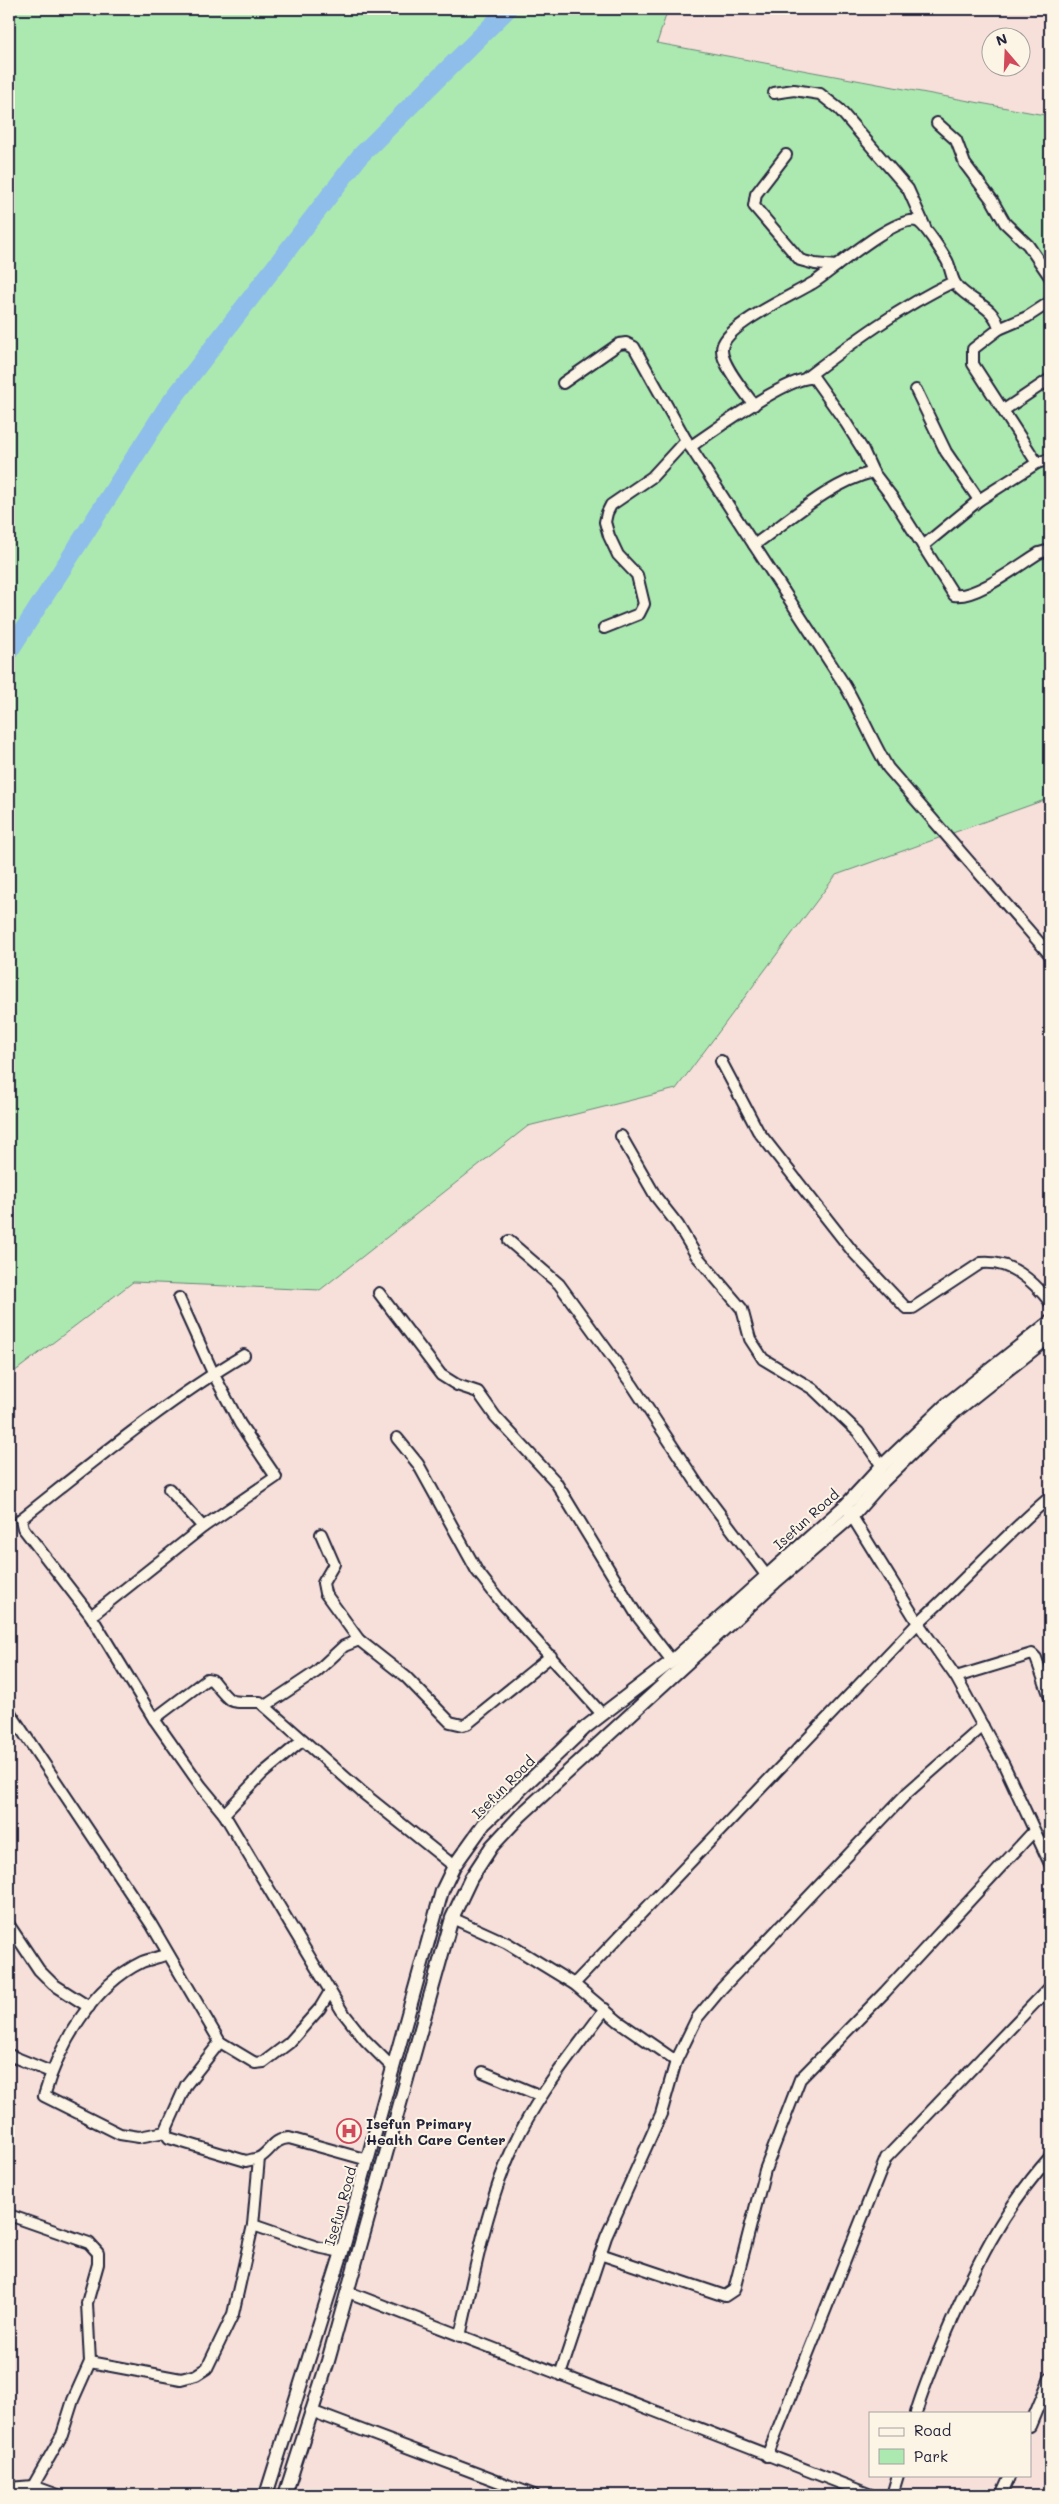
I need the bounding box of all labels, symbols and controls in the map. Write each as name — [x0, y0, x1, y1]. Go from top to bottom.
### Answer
north arrow — [982, 28, 1032, 78]
text: N — [993, 29, 1010, 50]
street label: Isefun Road — [769, 1484, 843, 1553]
street label: Isefun Road — [467, 1751, 539, 1823]
place label: Isefun Primary Health Care Center — [366, 2114, 506, 2149]
hospital icon: Isefun Primary Health Care Center — [336, 2118, 362, 2144]
street label: Isefun Road — [320, 2164, 360, 2248]
legend — [869, 2412, 1032, 2476]
text: Road — [914, 2420, 951, 2440]
text: Park — [914, 2446, 948, 2466]

